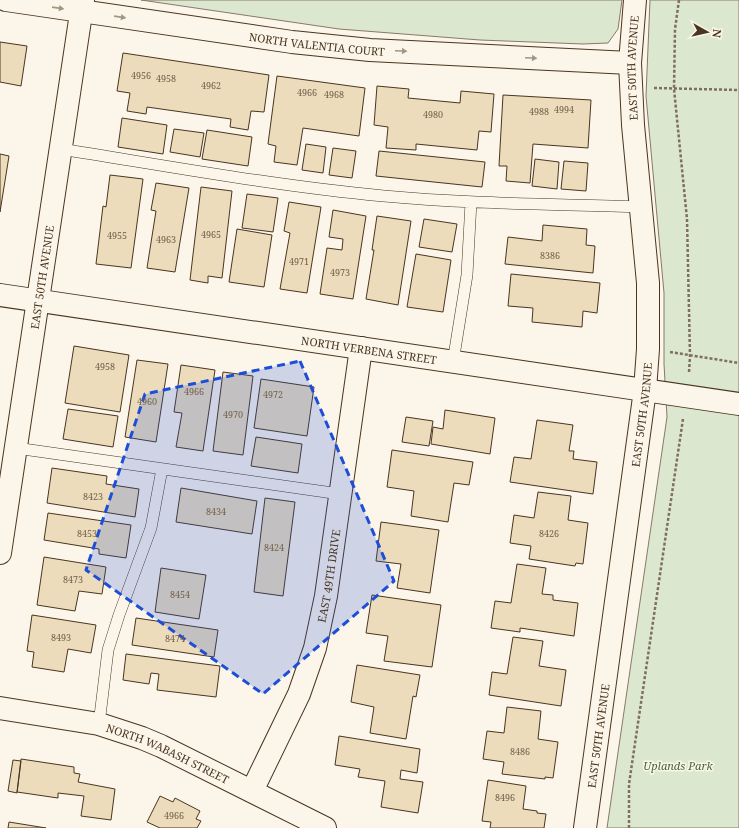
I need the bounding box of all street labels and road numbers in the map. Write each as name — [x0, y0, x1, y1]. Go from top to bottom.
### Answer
street label: EAST 50TH AVENUE — [622, 15, 641, 121]
street label: NORTH VALENTIA COURT — [248, 28, 385, 58]
street label: EAST 50TH AVENUE — [26, 224, 57, 330]
street label: NORTH VERBENA STREET — [300, 332, 438, 367]
street label: EAST 50TH AVENUE — [627, 362, 654, 468]
street label: EAST 49TH DRIVE — [313, 528, 343, 624]
street label: EAST 50TH AVENUE — [583, 683, 612, 789]
street label: NORTH WABASH STREET — [104, 719, 232, 787]

